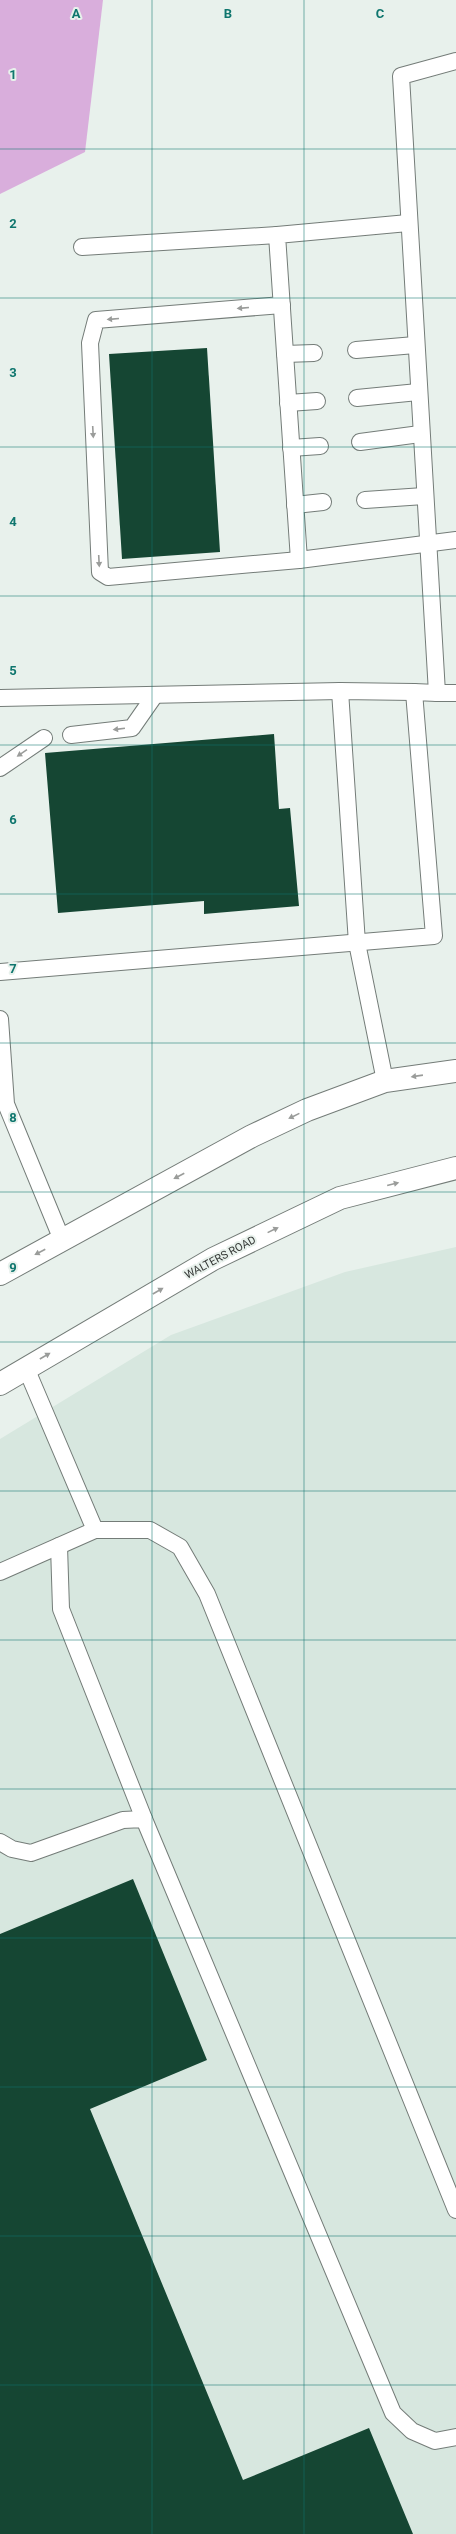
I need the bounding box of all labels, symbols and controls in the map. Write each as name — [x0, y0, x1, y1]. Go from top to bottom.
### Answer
text: A — [72, 6, 81, 21]
text: B — [224, 6, 232, 21]
text: C — [376, 6, 385, 21]
text: 1 — [9, 67, 17, 82]
text: 2 — [9, 216, 17, 231]
one-way arrow — [237, 305, 249, 312]
one-way arrow — [107, 315, 119, 322]
text: 3 — [9, 365, 17, 380]
one-way arrow — [90, 425, 97, 438]
text: 4 — [9, 514, 17, 529]
one-way arrow — [96, 555, 103, 567]
text: 5 — [9, 663, 17, 678]
one-way arrow — [113, 726, 125, 732]
one-way arrow — [17, 749, 27, 757]
text: 6 — [9, 812, 17, 827]
text: 7 — [9, 961, 17, 976]
one-way arrow — [411, 1073, 423, 1079]
text: 8 — [9, 1110, 17, 1125]
one-way arrow — [289, 1113, 300, 1119]
one-way arrow — [173, 1172, 185, 1179]
one-way arrow — [387, 1180, 400, 1186]
one-way arrow — [267, 1227, 278, 1233]
street label: WALTERS ROAD — [182, 1233, 258, 1282]
one-way arrow — [35, 1249, 46, 1255]
text: 9 — [9, 1260, 17, 1275]
one-way arrow — [152, 1287, 164, 1294]
one-way arrow — [39, 1353, 51, 1360]

